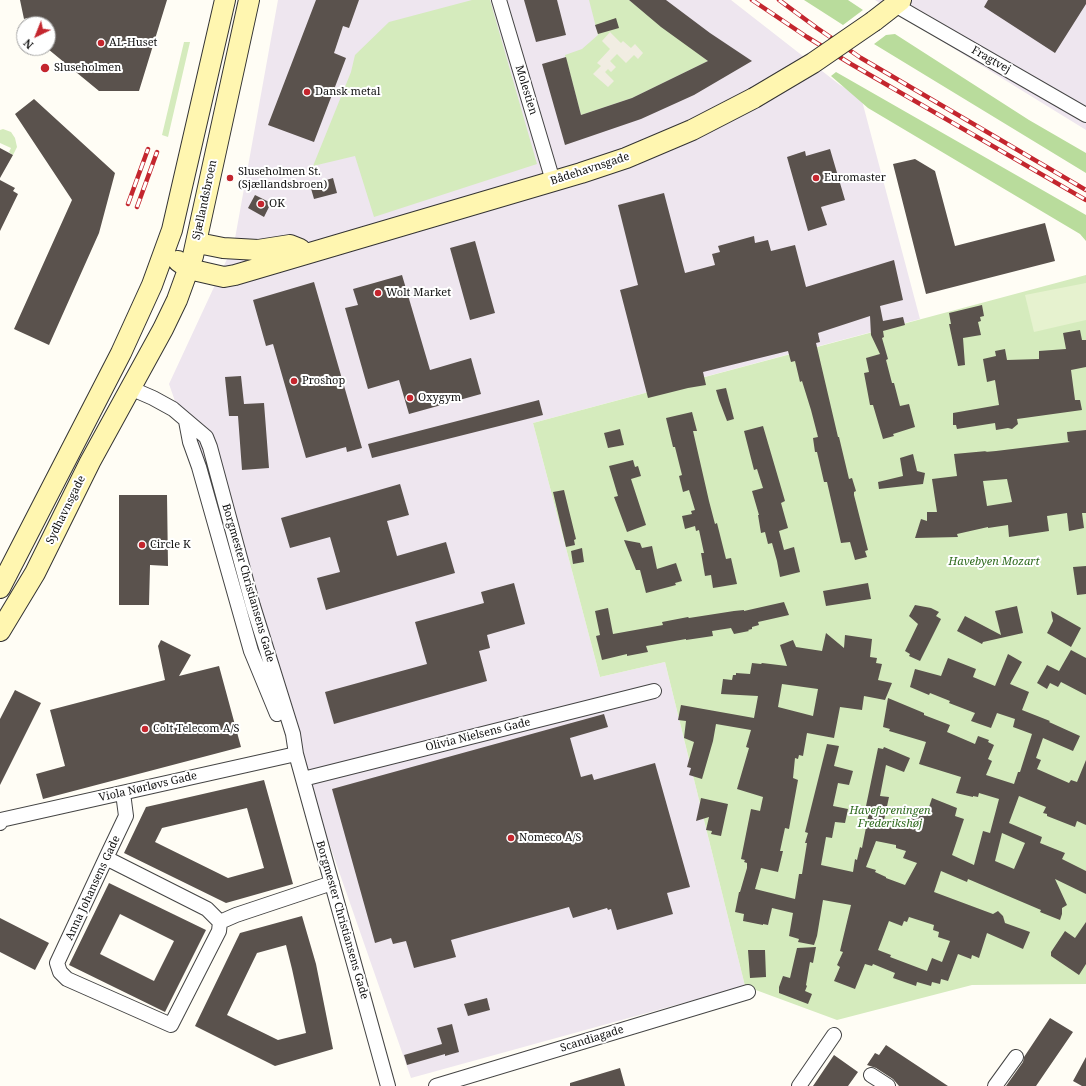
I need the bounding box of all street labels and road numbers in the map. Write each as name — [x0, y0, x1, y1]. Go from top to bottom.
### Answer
street label: Fragtvej — [969, 44, 1013, 76]
street label: Molestien — [512, 64, 540, 116]
street label: Bådehavnsgade — [549, 150, 631, 188]
street label: Sjællandsbroen — [190, 159, 220, 241]
street label: Sydhavnsgade — [44, 473, 88, 547]
street label: Borgmester Christiansens Gade — [219, 502, 277, 664]
street label: Olivia Nielsens Gade — [424, 716, 532, 754]
street label: Viola Nørløvs Gade — [98, 769, 198, 805]
street label: Anna Johansens Gade — [63, 834, 123, 942]
street label: Borgmester Christiansens Gade — [313, 839, 371, 1001]
street label: Scandiagade — [559, 1023, 625, 1055]

